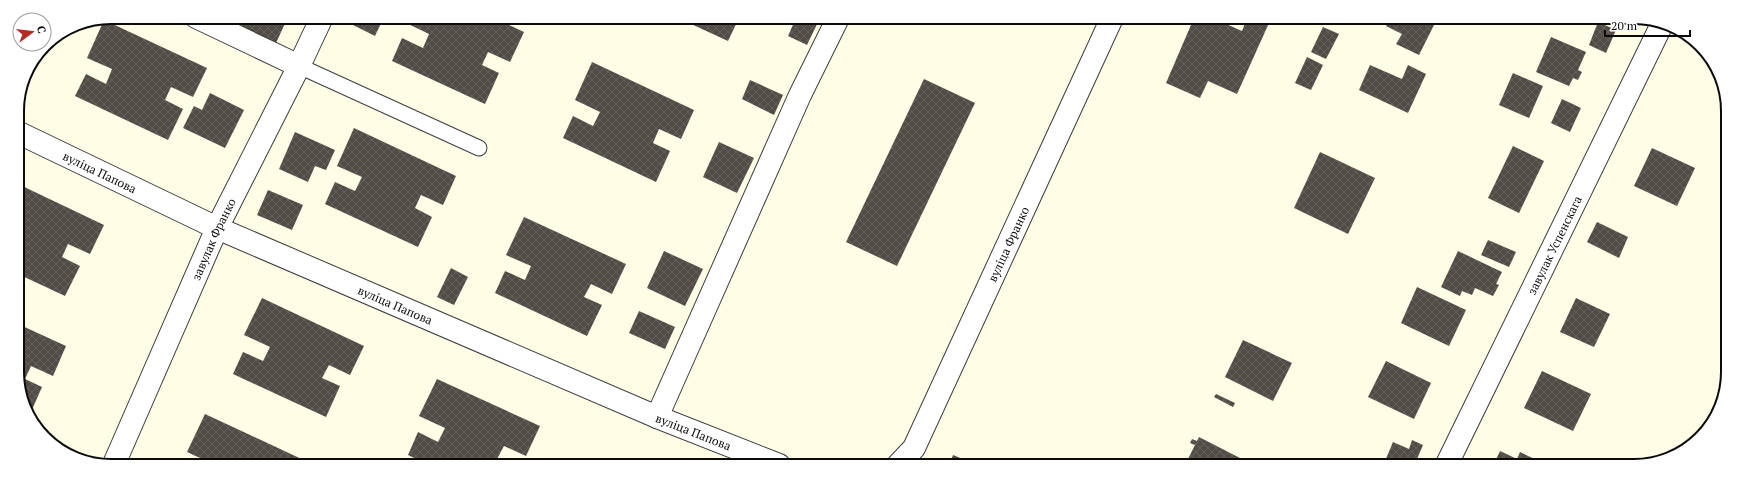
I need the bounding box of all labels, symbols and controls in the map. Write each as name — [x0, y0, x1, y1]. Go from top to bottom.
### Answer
north arrow — [12, 12, 52, 52]
scale bar — [1605, 12, 1690, 38]
text: 20 m — [1611, 18, 1638, 33]
text: С — [34, 24, 49, 35]
street label: вуліца Папова — [61, 148, 139, 196]
street label: завулак Успенскага — [1524, 193, 1584, 297]
street label: завулак Франко — [188, 195, 239, 282]
street label: вуліца Франко — [984, 204, 1032, 284]
street label: вуліца Папова — [356, 282, 435, 327]
street label: вуліца Папова — [654, 410, 733, 453]

